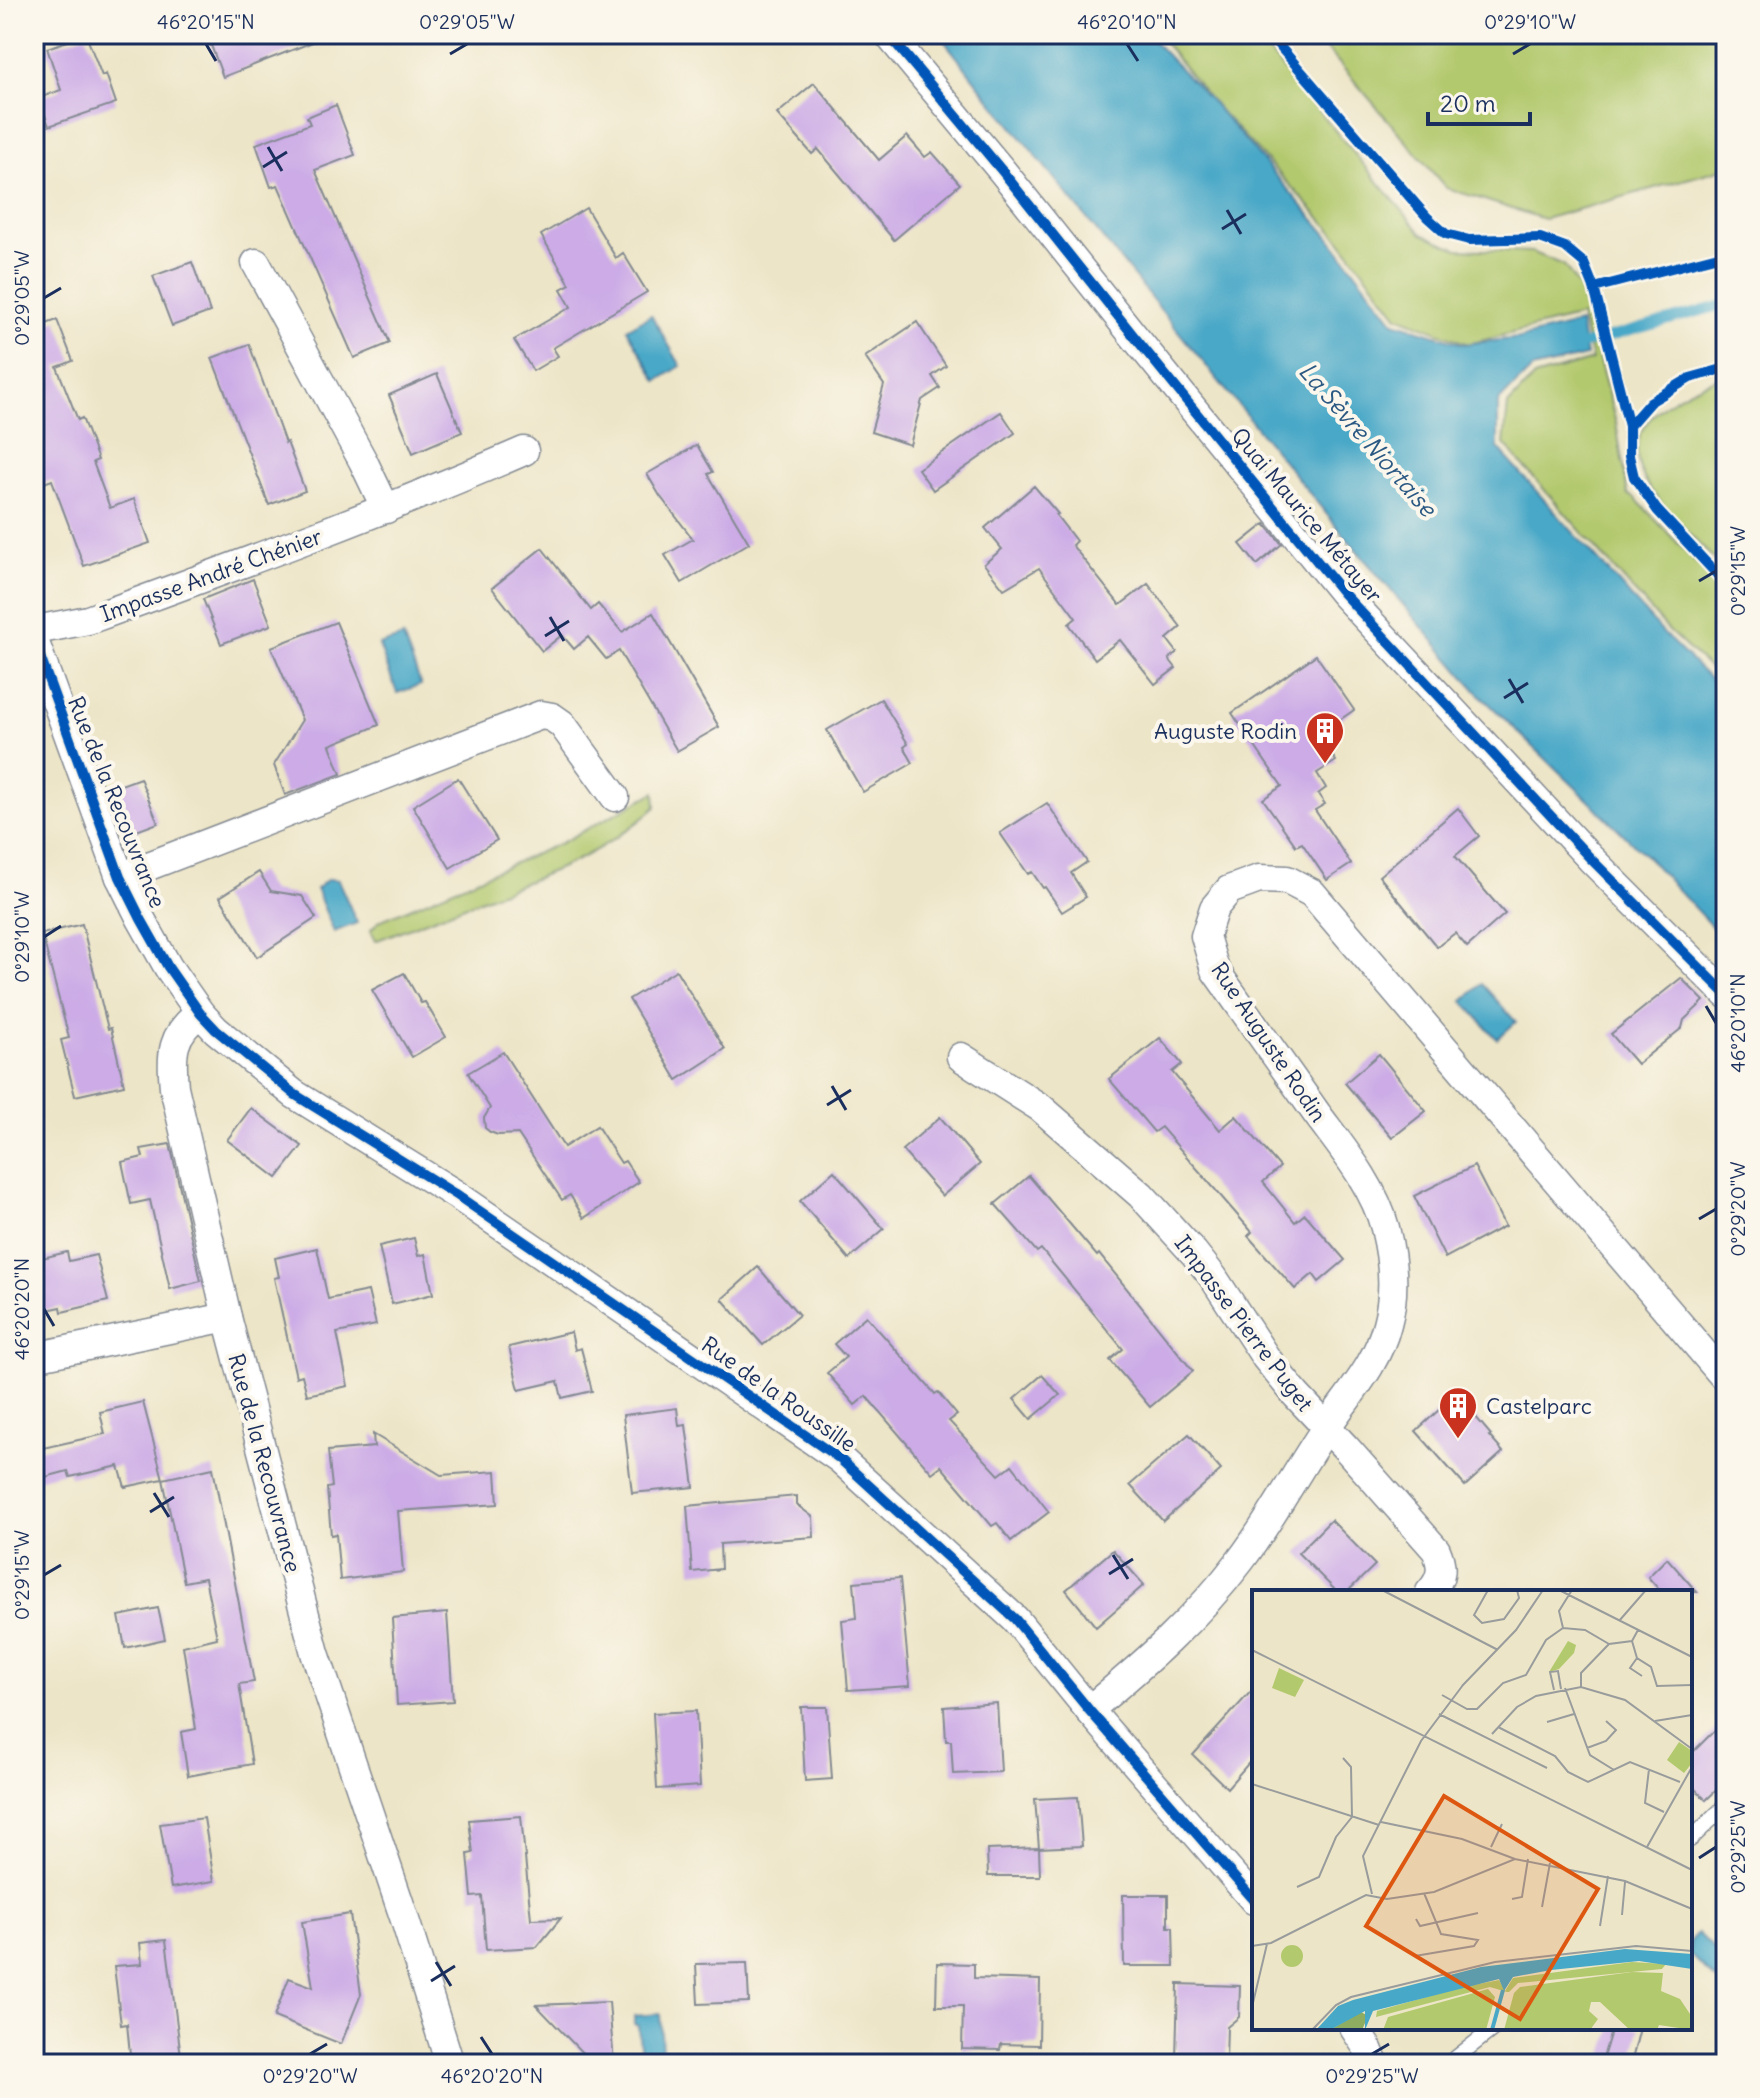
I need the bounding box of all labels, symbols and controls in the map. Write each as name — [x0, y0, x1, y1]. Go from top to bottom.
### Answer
text: 46°20'15"N — [157, 9, 255, 34]
text: 0°29'05"W — [419, 9, 515, 34]
text: 46°20'10"N — [1077, 9, 1177, 34]
text: 0°29'10"W — [1484, 9, 1576, 34]
scale bar — [1428, 76, 1530, 126]
text: 20 m — [1440, 88, 1496, 118]
text: 0°29'05"W — [9, 250, 34, 346]
water label: La Sèvre Niortaise — [1293, 356, 1444, 524]
street label: Quai Maurice Métayer — [1226, 422, 1388, 608]
street label: Impasse André Chénier — [96, 522, 326, 628]
text: 0°29'15"W — [1725, 526, 1750, 616]
street label: Rue de la Recouvrance — [62, 692, 172, 912]
building icon: Auguste Rodin — [1304, 710, 1346, 765]
place label: Auguste Rodin — [1154, 717, 1297, 745]
text: 0°29'10"W — [9, 891, 34, 983]
street label: Rue Auguste Rodin — [1205, 957, 1333, 1127]
text: 46°20'10"N — [1725, 973, 1750, 1073]
text: 0°29'20"W — [1725, 1161, 1750, 1257]
street label: Impasse Pierre Puget — [1169, 1230, 1319, 1416]
text: 46°20'20"N — [9, 1258, 34, 1360]
street label: Rue de la Roussille — [696, 1330, 862, 1458]
street label: Rue de la Recouvrance — [222, 1351, 308, 1575]
building icon: Castelparc — [1437, 1385, 1479, 1440]
place label: Castelparc — [1486, 1392, 1592, 1420]
text: 0°29'15"W — [9, 1530, 34, 1620]
inset map — [1252, 1590, 1692, 2030]
text: 0°29'25"W — [1725, 1800, 1750, 1894]
text: 0°29'20"W — [262, 2063, 358, 2088]
text: 46°20'20"N — [441, 2063, 543, 2088]
text: 0°29'25"W — [1325, 2063, 1419, 2088]

